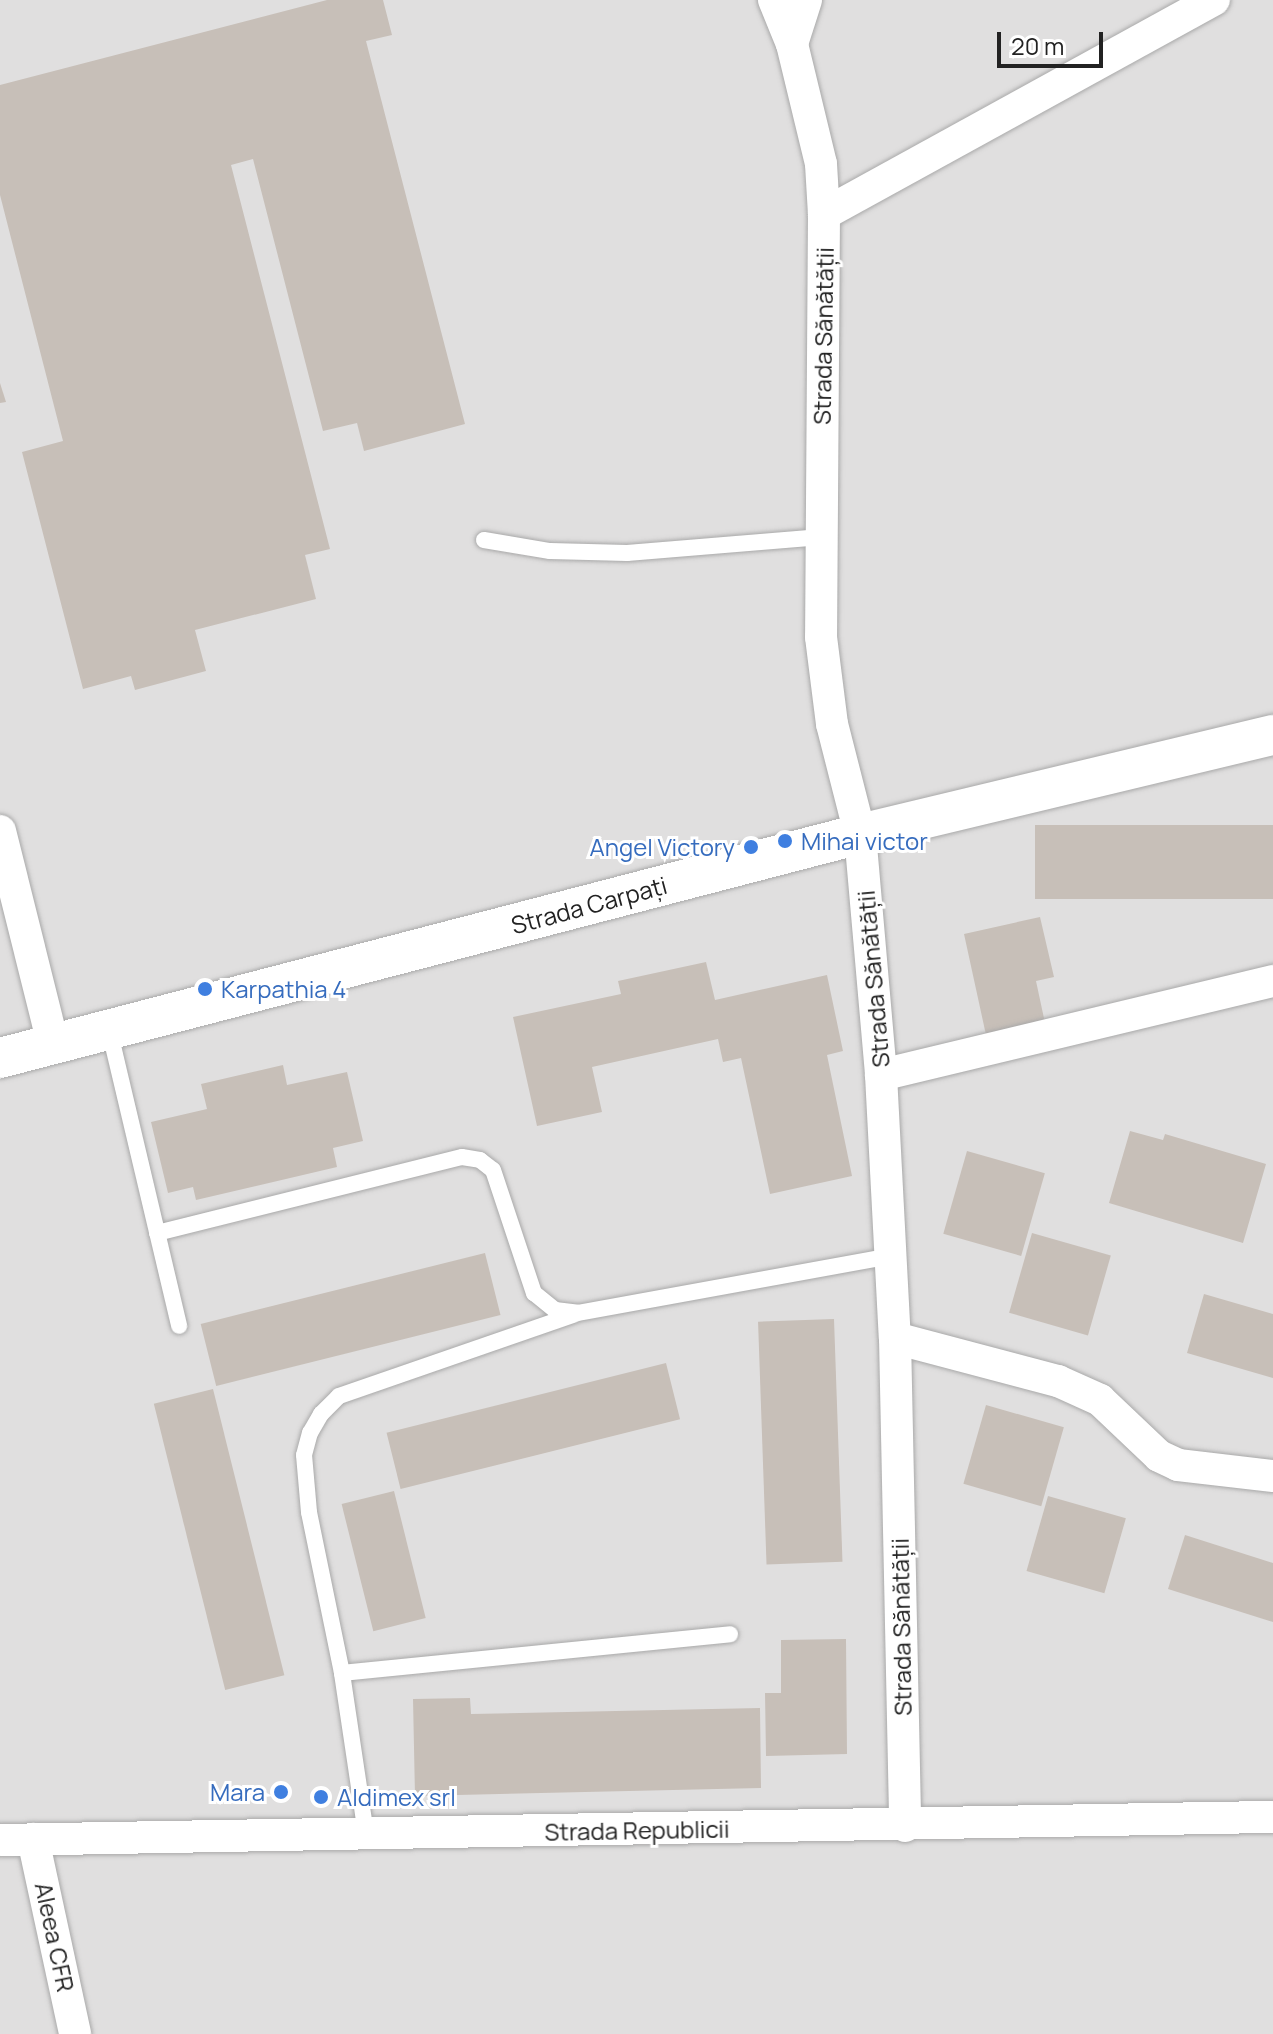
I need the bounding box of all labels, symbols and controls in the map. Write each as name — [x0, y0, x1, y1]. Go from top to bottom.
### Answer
scale bar — [1001, 16, 1107, 66]
text: 20 m — [1011, 29, 1064, 62]
street label: Strada Sănătății — [807, 247, 839, 425]
place label: Mihai victor — [801, 827, 928, 855]
marker: Mihai victor — [776, 832, 794, 850]
place label: Angel Victory — [590, 833, 735, 861]
marker: Angel Victory — [742, 838, 760, 856]
street label: Strada Carpați — [508, 870, 670, 940]
street label: Strada Sănătății — [851, 889, 895, 1069]
place label: Karpathia 4 — [221, 975, 347, 1003]
marker: Karpathia 4 — [196, 980, 214, 998]
street label: Strada Sănătății — [885, 1538, 917, 1716]
place label: Mara — [210, 1778, 265, 1806]
marker: Mara — [272, 1783, 290, 1801]
place label: Aldimex srl — [337, 1783, 456, 1811]
marker: Aldimex srl — [312, 1788, 330, 1806]
street label: Strada Republicii — [544, 1814, 730, 1846]
street label: Aleea CFR — [29, 1880, 81, 1994]

